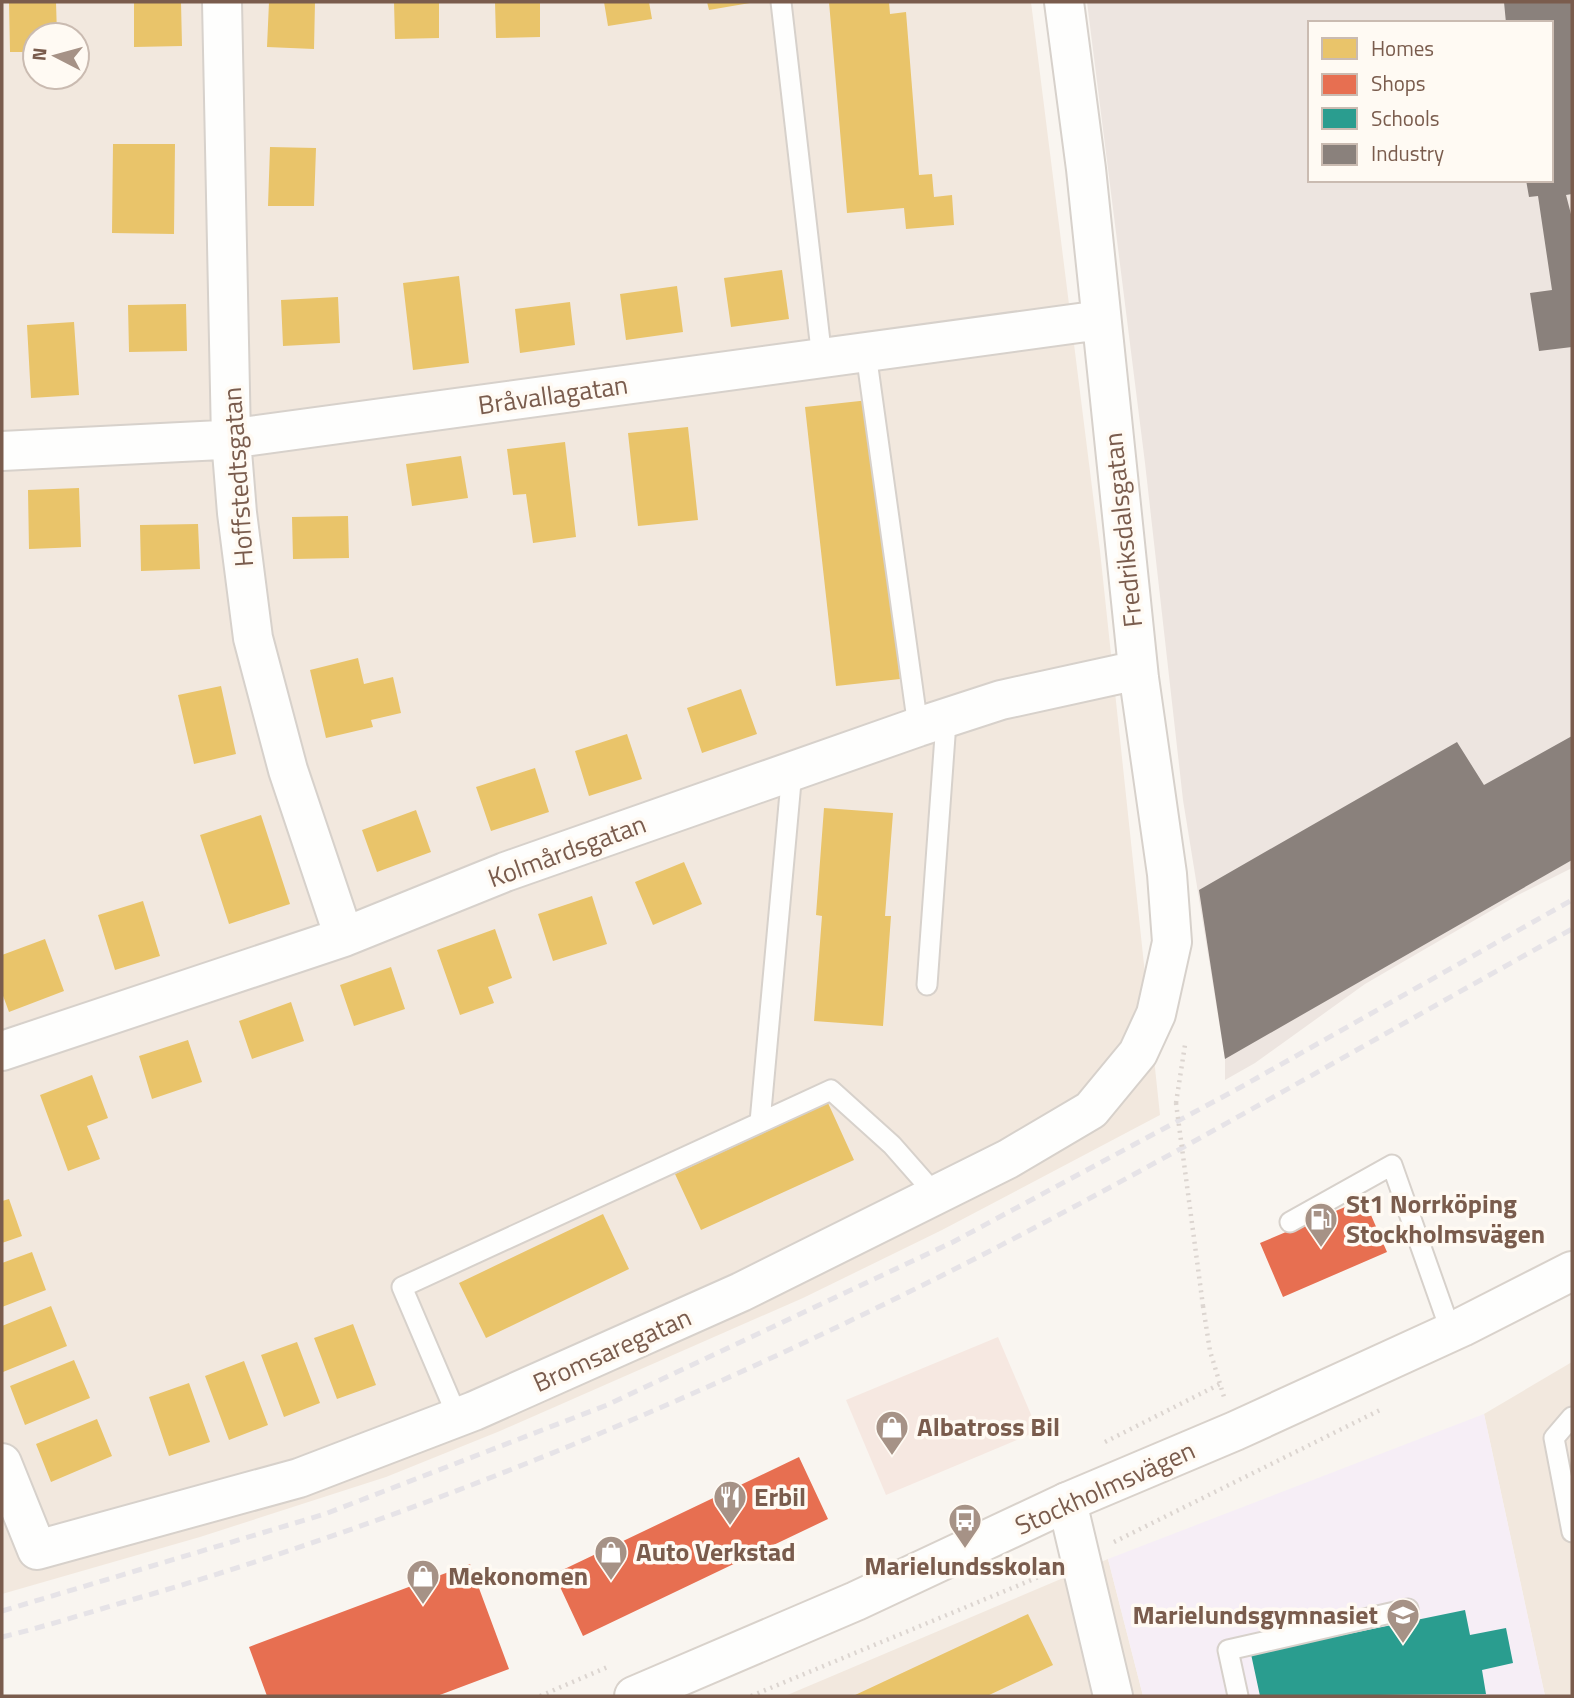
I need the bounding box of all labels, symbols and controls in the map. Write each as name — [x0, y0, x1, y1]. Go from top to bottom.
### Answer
north arrow — [21, 21, 91, 91]
legend — [1308, 21, 1553, 182]
text: Homes — [1371, 32, 1434, 64]
text: N — [23, 46, 54, 62]
text: Shops — [1371, 67, 1426, 99]
text: Schools — [1371, 102, 1440, 134]
text: Industry — [1371, 137, 1444, 169]
street label: Bråvallagatan — [476, 365, 630, 424]
street label: Hoffstedtsgatan — [212, 386, 263, 568]
street label: Fredriksdalsgatan — [1093, 431, 1152, 629]
street label: Kolmårdsgatan — [482, 804, 651, 897]
place label: St1 Norrköping Stockholmsvägen — [1346, 1184, 1545, 1253]
fuel station icon: St1 Norrköping Stockholmsvägen — [1302, 1200, 1340, 1249]
street label: Bromsaregatan — [526, 1297, 697, 1402]
place label: Albatross Bil — [917, 1407, 1060, 1446]
shop icon: Albatross Bil — [873, 1408, 911, 1457]
street label: Stockholmsvägen — [1008, 1430, 1201, 1545]
place label: Erbil — [754, 1477, 806, 1516]
restaurant icon: Erbil — [711, 1478, 749, 1527]
bus stop icon: Marielundsskolan — [946, 1501, 984, 1550]
place label: Auto Verkstad — [636, 1532, 796, 1571]
shop icon: Auto Verkstad — [592, 1533, 630, 1582]
place label: Marielundsskolan — [864, 1546, 1066, 1585]
place label: Mekonomen — [448, 1556, 588, 1595]
shop icon: Mekonomen — [404, 1557, 442, 1606]
place label: Marielundsgymnasiet — [1132, 1595, 1378, 1634]
school or university icon: Marielundsgymnasiet — [1384, 1596, 1422, 1645]

